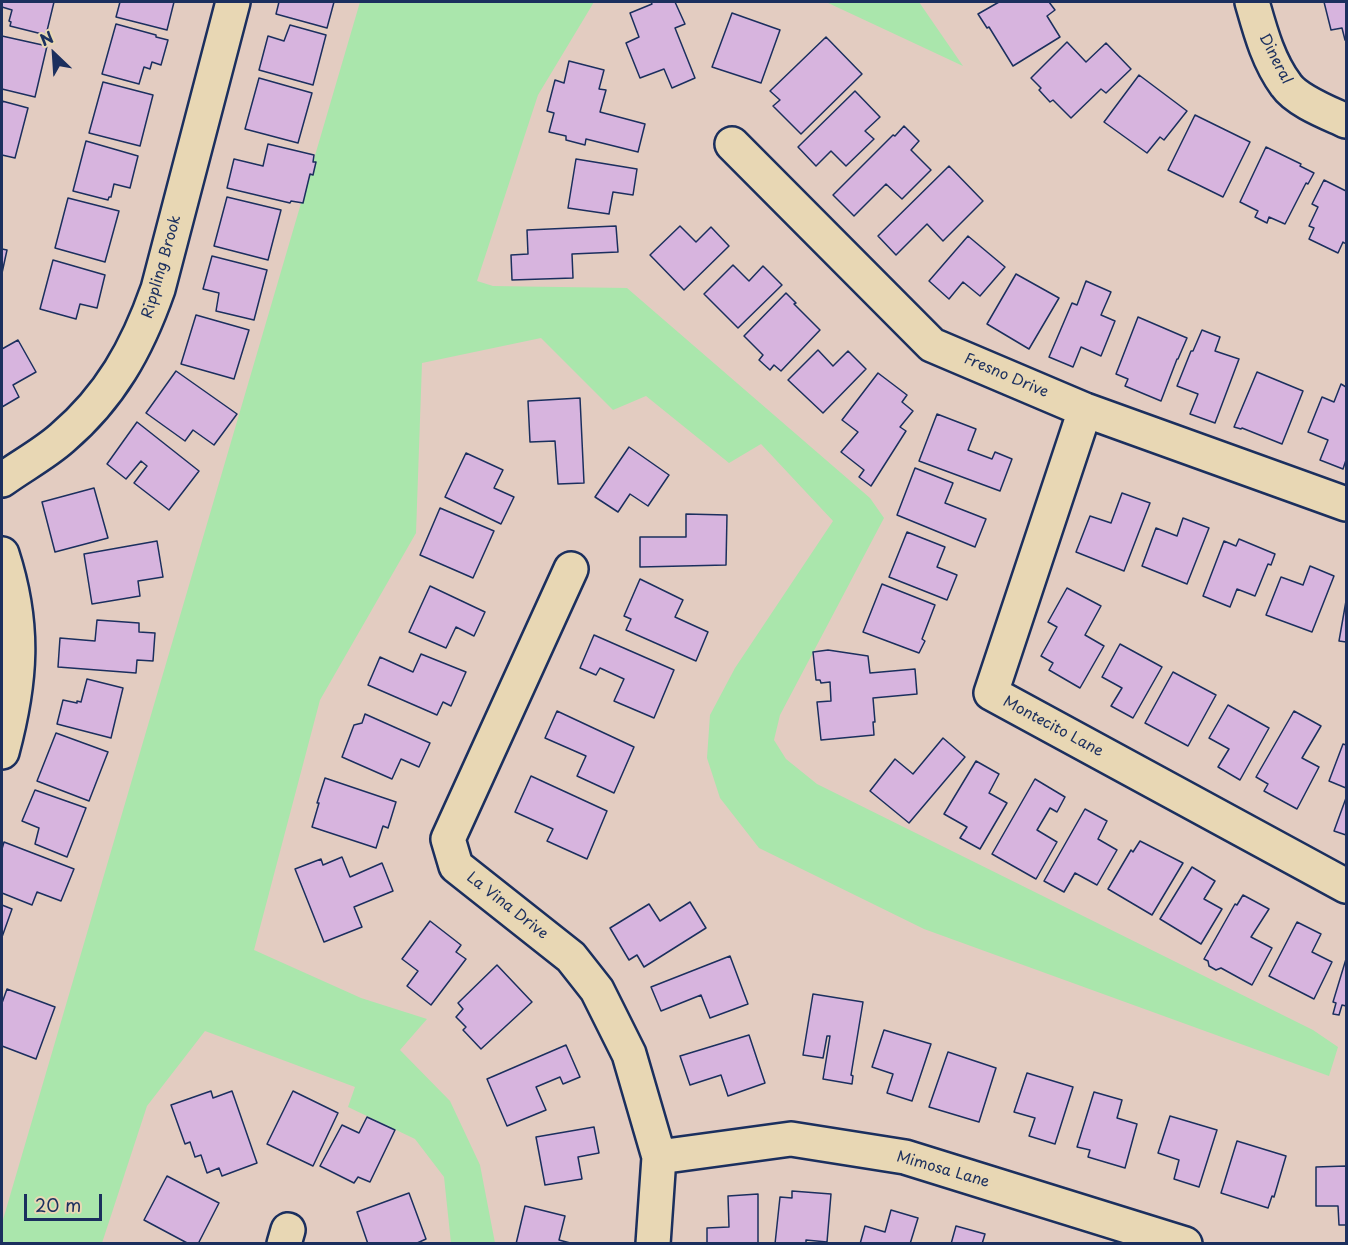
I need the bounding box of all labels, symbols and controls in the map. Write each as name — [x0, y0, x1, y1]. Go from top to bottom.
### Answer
north arrow — [24, 24, 84, 84]
text: N — [36, 24, 57, 51]
street label: Dineral — [1255, 31, 1295, 87]
street label: Rippling Brook — [139, 213, 185, 321]
street label: Fresno Drive — [961, 350, 1051, 402]
street label: Montecito Lane — [1000, 693, 1106, 761]
street label: La Vina Drive — [463, 869, 551, 943]
street label: Mimosa Lane — [894, 1148, 992, 1192]
scale bar — [27, 1182, 105, 1220]
text: 20 m — [35, 1191, 81, 1218]

